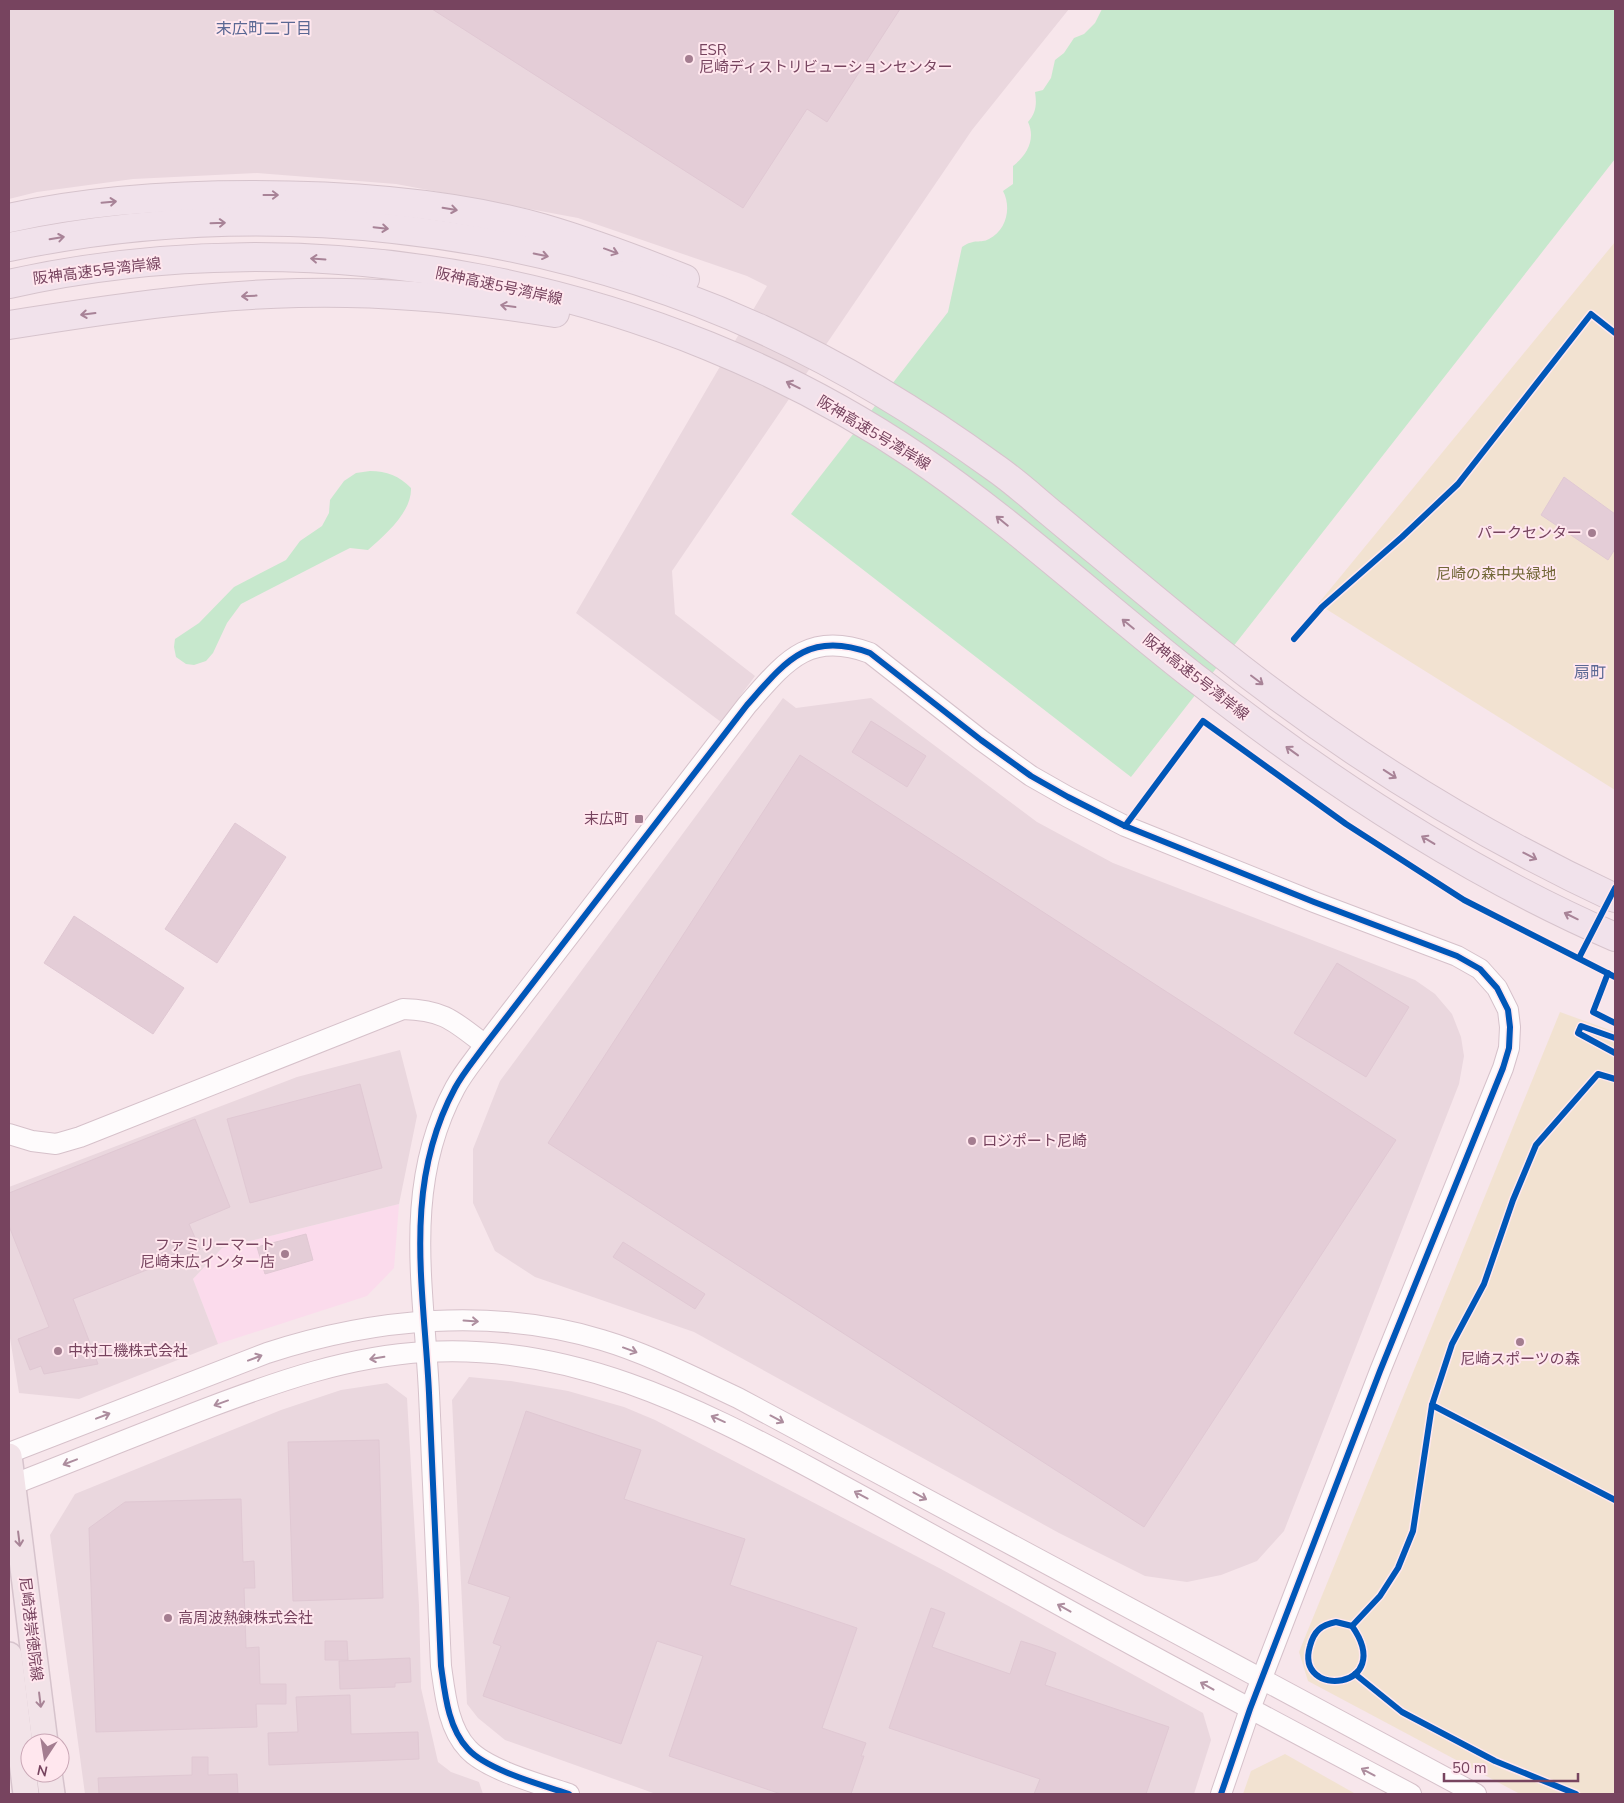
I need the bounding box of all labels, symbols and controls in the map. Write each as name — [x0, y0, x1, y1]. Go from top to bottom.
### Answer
district label: 末広町二丁目 — [216, 18, 312, 40]
place label: ESR 尼崎ディストリビューションセンター — [699, 40, 953, 77]
marker: ESR 尼崎ディストリビューションセンター — [683, 53, 695, 65]
one-way arrow — [262, 190, 279, 200]
one-way arrow — [100, 197, 116, 207]
one-way arrow — [442, 205, 458, 215]
one-way arrow — [210, 219, 226, 228]
one-way arrow — [372, 223, 388, 233]
one-way arrow — [48, 233, 64, 243]
one-way arrow — [603, 247, 618, 256]
one-way arrow — [532, 251, 548, 260]
street label: 阪神高速5号湾岸線 — [32, 253, 162, 289]
one-way arrow — [310, 255, 326, 264]
street label: 阪神高速5号湾岸線 — [434, 263, 564, 309]
one-way arrow — [242, 291, 258, 300]
one-way arrow — [500, 301, 516, 311]
one-way arrow — [80, 309, 96, 319]
one-way arrow — [786, 380, 801, 390]
street label: 阪神高速5号湾岸線 — [814, 391, 934, 475]
one-way arrow — [996, 516, 1009, 527]
place label: パークセンター — [1477, 523, 1582, 543]
marker: パークセンター — [1586, 527, 1598, 539]
park label: 尼崎の森中央緑地 — [1436, 564, 1556, 584]
one-way arrow — [1122, 618, 1135, 629]
street label: 阪神高速5号湾岸線 — [1139, 629, 1253, 725]
district label: 扇町 — [1574, 662, 1606, 684]
one-way arrow — [1250, 675, 1263, 686]
one-way arrow — [1286, 745, 1299, 756]
one-way arrow — [1382, 769, 1396, 779]
place label: 末広町 — [584, 809, 629, 829]
marker: 末広町 — [633, 813, 645, 825]
one-way arrow — [1421, 834, 1435, 844]
one-way arrow — [1522, 852, 1537, 861]
one-way arrow — [1564, 911, 1579, 920]
place label: ロジポート尼崎 — [982, 1131, 1087, 1151]
marker: ロジポート尼崎 — [966, 1135, 978, 1147]
place label: ファミリーマート 尼崎末広インター店 — [140, 1235, 275, 1272]
marker: ファミリーマート 尼崎末広インター店 — [279, 1248, 291, 1260]
one-way arrow — [463, 1316, 479, 1326]
marker: 尼崎スポーツの森 — [1514, 1336, 1526, 1348]
place label: 中村工機株式会社 — [68, 1341, 188, 1361]
marker: 中村工機株式会社 — [52, 1345, 64, 1357]
one-way arrow — [622, 1346, 637, 1355]
place label: 尼崎スポーツの森 — [1460, 1349, 1580, 1369]
one-way arrow — [247, 1353, 262, 1362]
one-way arrow — [369, 1353, 385, 1363]
one-way arrow — [214, 1399, 229, 1408]
one-way arrow — [95, 1411, 110, 1420]
one-way arrow — [711, 1414, 726, 1424]
one-way arrow — [769, 1415, 784, 1424]
one-way arrow — [62, 1458, 78, 1467]
one-way arrow — [854, 1490, 869, 1499]
one-way arrow — [912, 1492, 927, 1502]
one-way arrow — [14, 1530, 24, 1546]
street label: 尼崎港崇徳院線 — [15, 1576, 47, 1682]
one-way arrow — [1057, 1603, 1072, 1613]
place label: 高周波熱錬株式会社 — [178, 1608, 313, 1628]
marker: 高周波熱錬株式会社 — [162, 1612, 174, 1624]
one-way arrow — [1201, 1680, 1215, 1690]
one-way arrow — [35, 1692, 45, 1708]
north arrow — [20, 1733, 70, 1783]
scale bar — [1444, 1750, 1578, 1782]
text: 50 m — [1452, 1758, 1487, 1778]
text: N — [35, 1760, 50, 1781]
one-way arrow — [1361, 1767, 1376, 1777]

